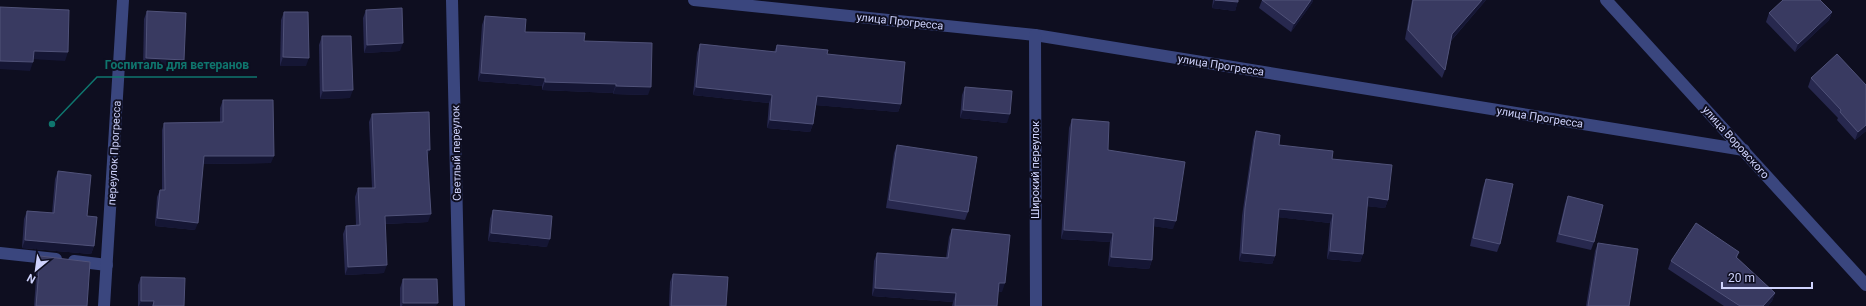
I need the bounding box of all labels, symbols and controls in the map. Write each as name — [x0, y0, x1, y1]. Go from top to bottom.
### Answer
street label: улица Прогресса — [856, 10, 944, 33]
street label: улица Прогресса — [1177, 52, 1265, 79]
callout: Госпиталь для ветеранов — [97, 53, 257, 77]
text: Госпиталь для ветеранов — [105, 58, 249, 72]
street label: переулок Прогресса — [105, 100, 124, 206]
street label: улица Воровского — [1700, 103, 1772, 181]
street label: улица Прогресса — [1496, 104, 1584, 131]
street label: Светлый переулок — [449, 105, 464, 201]
street label: Широкий переулок — [1029, 121, 1042, 219]
north arrow — [16, 250, 56, 290]
scale bar — [1722, 264, 1812, 290]
text: N — [25, 271, 38, 286]
text: 20 m — [1728, 271, 1755, 285]

